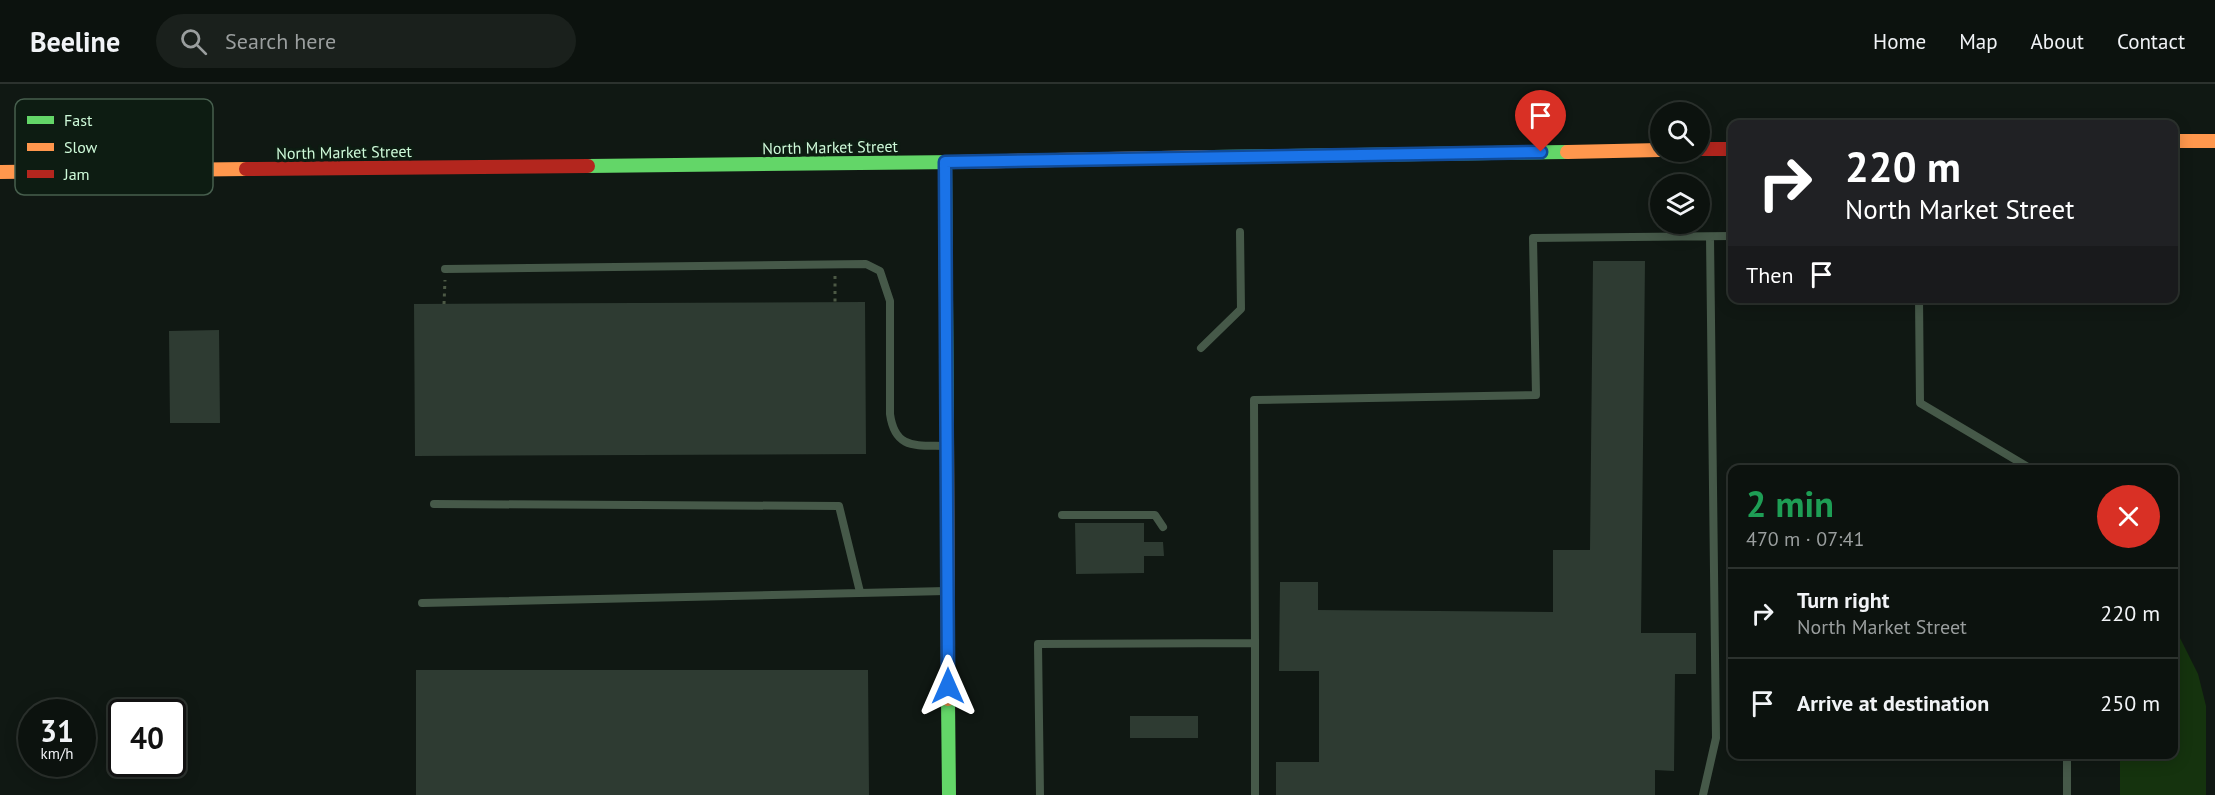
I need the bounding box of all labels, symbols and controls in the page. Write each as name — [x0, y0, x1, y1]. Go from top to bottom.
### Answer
search box — [156, 14, 576, 68]
text: Beeline — [30, 23, 120, 60]
icon: search — [177, 25, 210, 58]
text: Search here — [225, 27, 336, 55]
text: Home — [1873, 28, 1926, 55]
text: Map — [1959, 28, 1998, 55]
text: About — [2031, 28, 2084, 55]
text: Contact — [2117, 28, 2185, 55]
pin — [1515, 90, 1566, 152]
legend — [15, 99, 213, 195]
icon: arrive — [1524, 99, 1557, 132]
map controls — [1650, 102, 1710, 234]
button: search — [1650, 102, 1710, 162]
text: Fast — [64, 110, 93, 130]
street label: North Market Street — [762, 136, 899, 158]
text: Slow — [64, 137, 98, 157]
text: 220 m — [1845, 139, 1961, 194]
street label: North Market Street — [276, 141, 413, 163]
icon: right — [1746, 144, 1824, 222]
text: Jam — [63, 164, 90, 184]
button: layers — [1650, 174, 1710, 234]
text: North Market Street — [1845, 192, 2074, 226]
icon: arrive — [1805, 258, 1838, 291]
text: Then — [1746, 261, 1793, 289]
text: 2 min — [1746, 480, 1834, 527]
button: close — [2097, 485, 2160, 548]
text: 470 m · 07:41 — [1746, 526, 1864, 552]
text: Turn right — [1797, 586, 1889, 614]
icon: right — [1746, 597, 1779, 630]
text: 220 m — [2100, 599, 2160, 627]
text: North Market Street — [1797, 614, 1967, 640]
position arrow — [916, 654, 980, 718]
icon: arrive — [1746, 687, 1779, 720]
text: Arrive at destination — [1797, 689, 1989, 717]
text: 250 m — [2100, 689, 2160, 717]
speed limit sign: 40 — [108, 699, 186, 777]
text: 31 — [40, 711, 74, 750]
text: km/h — [41, 744, 73, 763]

